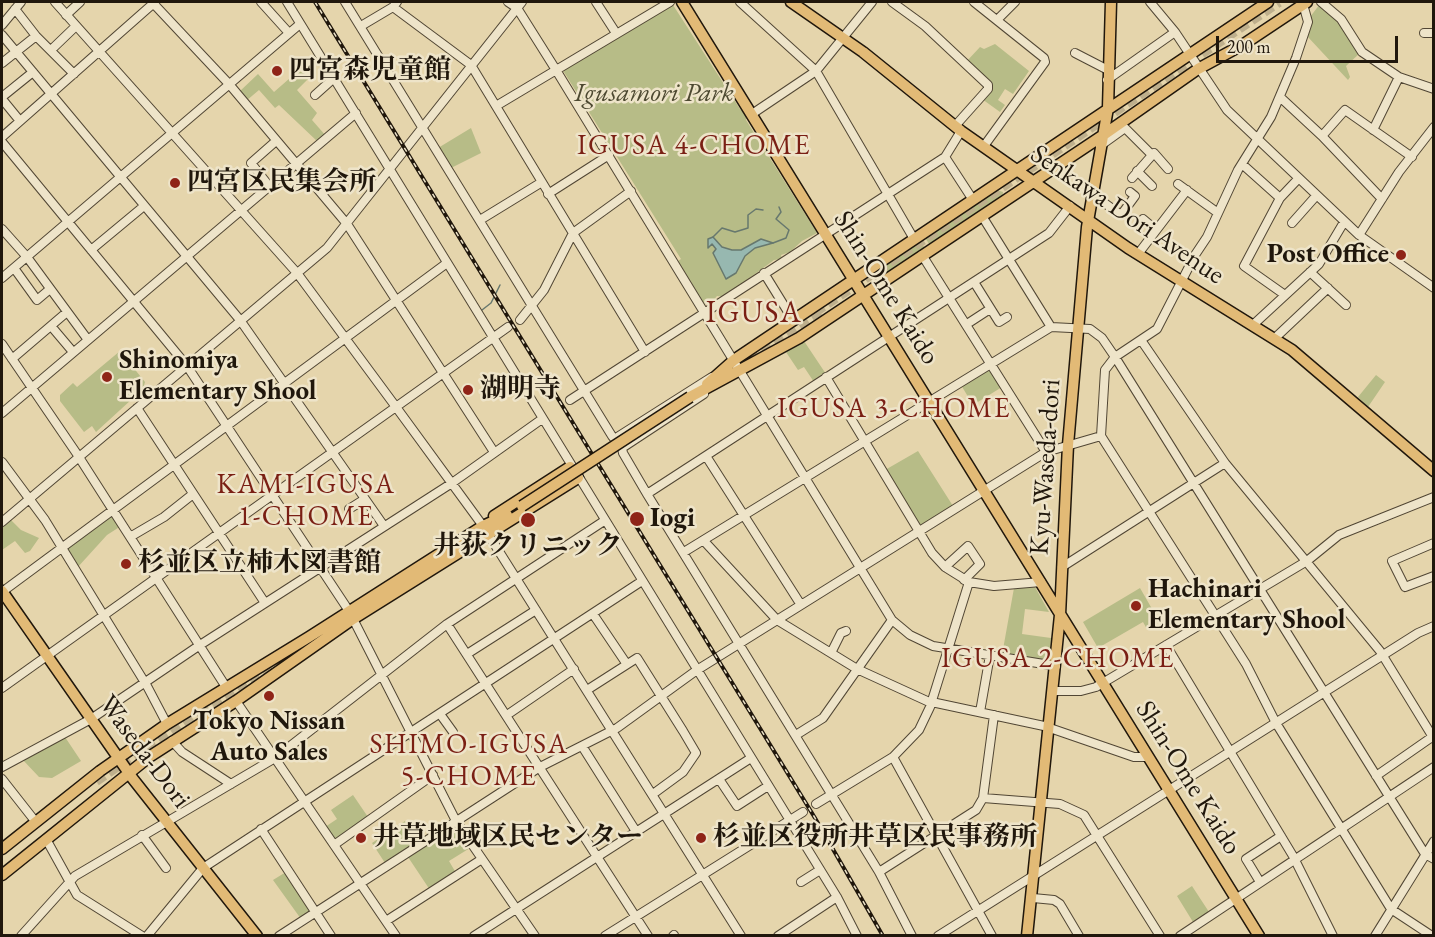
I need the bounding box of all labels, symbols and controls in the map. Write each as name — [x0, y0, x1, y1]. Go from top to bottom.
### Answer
scale bar — [1219, 24, 1400, 62]
text: 200 m — [1227, 35, 1271, 58]
place label: 四宮森児童館 — [289, 55, 451, 87]
marker: 四宮森児童館 — [270, 64, 284, 78]
park label: Igusamori Park — [574, 78, 734, 110]
district label: IGUSA 4-CHOME — [577, 129, 811, 163]
street label: Senkawa Dori Avenue — [1024, 138, 1230, 292]
place label: 四宮区民集会所 — [187, 167, 376, 199]
marker: 四宮区民集会所 — [168, 176, 182, 190]
street label: Shin-Ome Kaido — [826, 205, 946, 371]
place label: Post Office — [1267, 239, 1389, 271]
marker: Post Office — [1394, 248, 1408, 262]
district label: IGUSA — [706, 296, 802, 332]
place label: Shinomiya Elementary Shool — [119, 345, 316, 408]
marker: Shinomiya Elementary Shool — [100, 370, 114, 384]
place label: 湖明寺 — [480, 374, 561, 406]
street label: Kyu-Waseda-dori — [1024, 378, 1068, 556]
marker: 湖明寺 — [461, 383, 475, 397]
district label: IGUSA 3-CHOME — [777, 392, 1011, 426]
district label: KAMI-IGUSA 1-CHOME — [217, 468, 395, 534]
place label: Iogi — [650, 503, 695, 535]
marker: Iogi — [628, 510, 646, 528]
marker: 井荻クリニック — [519, 511, 537, 529]
place label: 井荻クリニック — [434, 531, 622, 563]
place label: 杉並区立柿木図書館 — [138, 548, 381, 580]
marker: 杉並区立柿木図書館 — [119, 557, 133, 571]
place label: Hachinari Elementary Shool — [1148, 574, 1345, 637]
marker: Hachinari Elementary Shool — [1129, 599, 1143, 613]
district label: IGUSA 2-CHOME — [941, 642, 1175, 676]
street label: Waseda-Dori — [91, 689, 197, 815]
marker: Tokyo Nissan Auto Sales — [262, 689, 276, 703]
street label: Shin-Ome Kaido — [1128, 695, 1248, 861]
place label: Tokyo Nissan Auto Sales — [193, 706, 345, 769]
district label: SHIMO-IGUSA 5-CHOME — [370, 728, 568, 794]
place label: 井草地域区民センター — [373, 822, 643, 854]
place label: 杉並区役所井草区民事務所 — [713, 822, 1037, 854]
marker: 井草地域区民センター — [354, 831, 368, 845]
marker: 杉並区役所井草区民事務所 — [694, 831, 708, 845]

